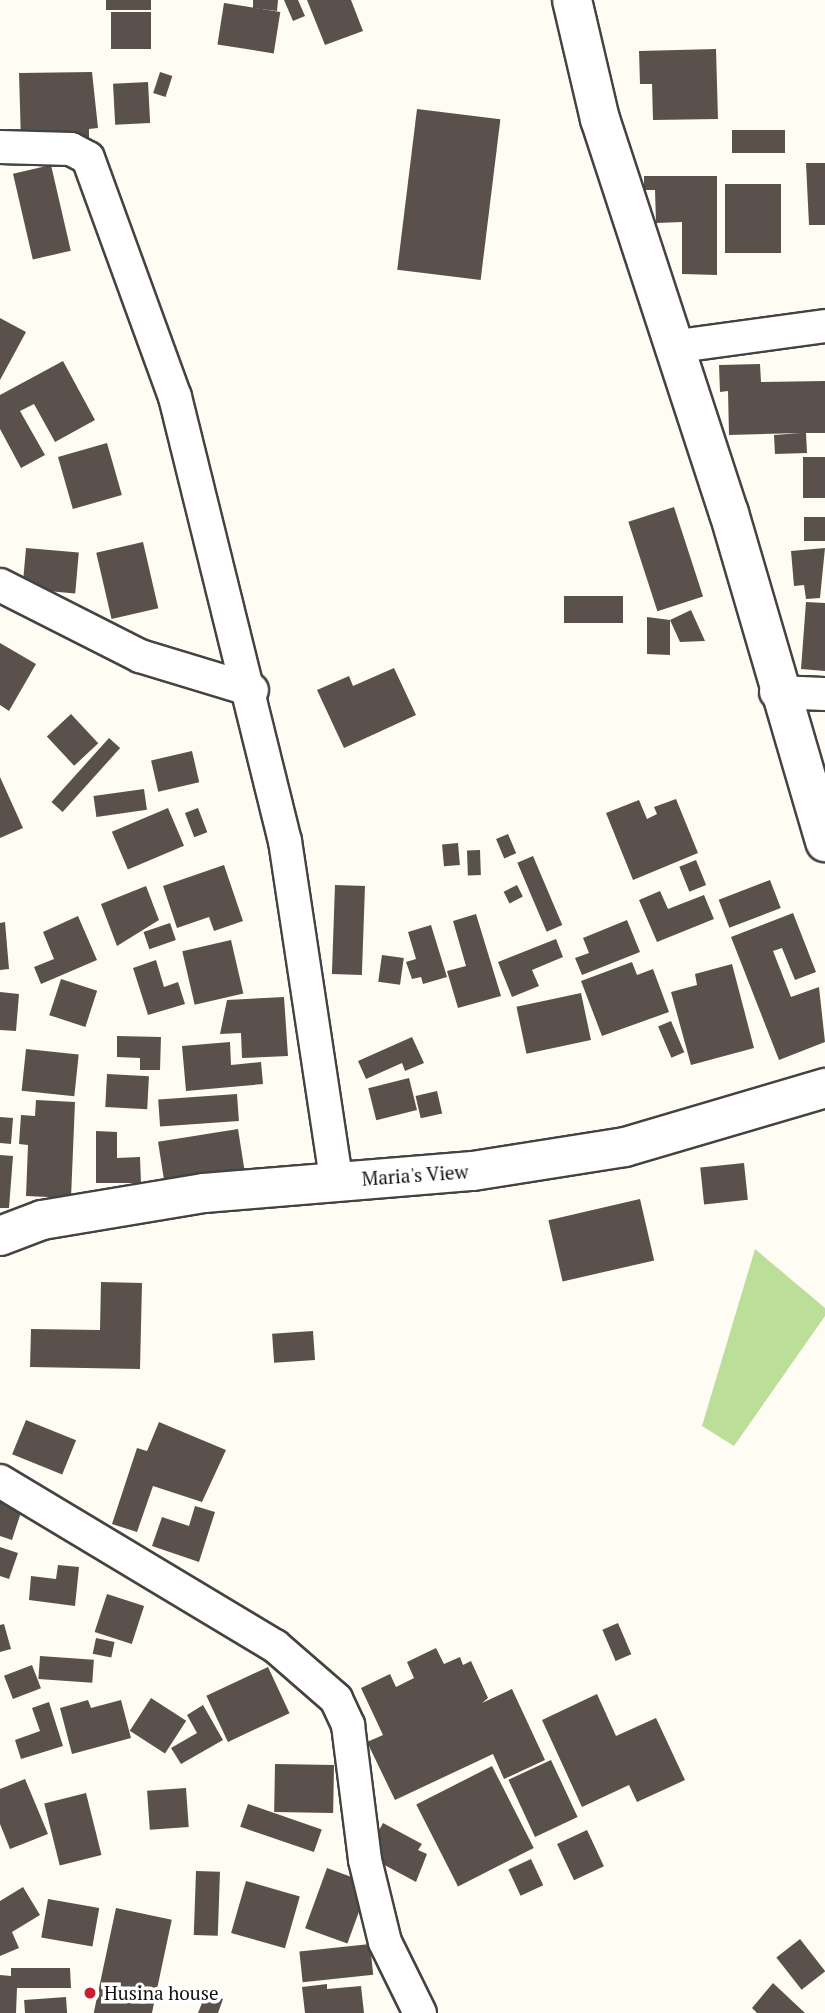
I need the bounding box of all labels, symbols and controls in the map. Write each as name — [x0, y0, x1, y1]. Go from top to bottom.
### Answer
street label: Maria's View — [361, 1160, 469, 1190]
place label: Husina house — [104, 1982, 219, 2004]
marker: Husina house — [82, 1985, 98, 2001]

